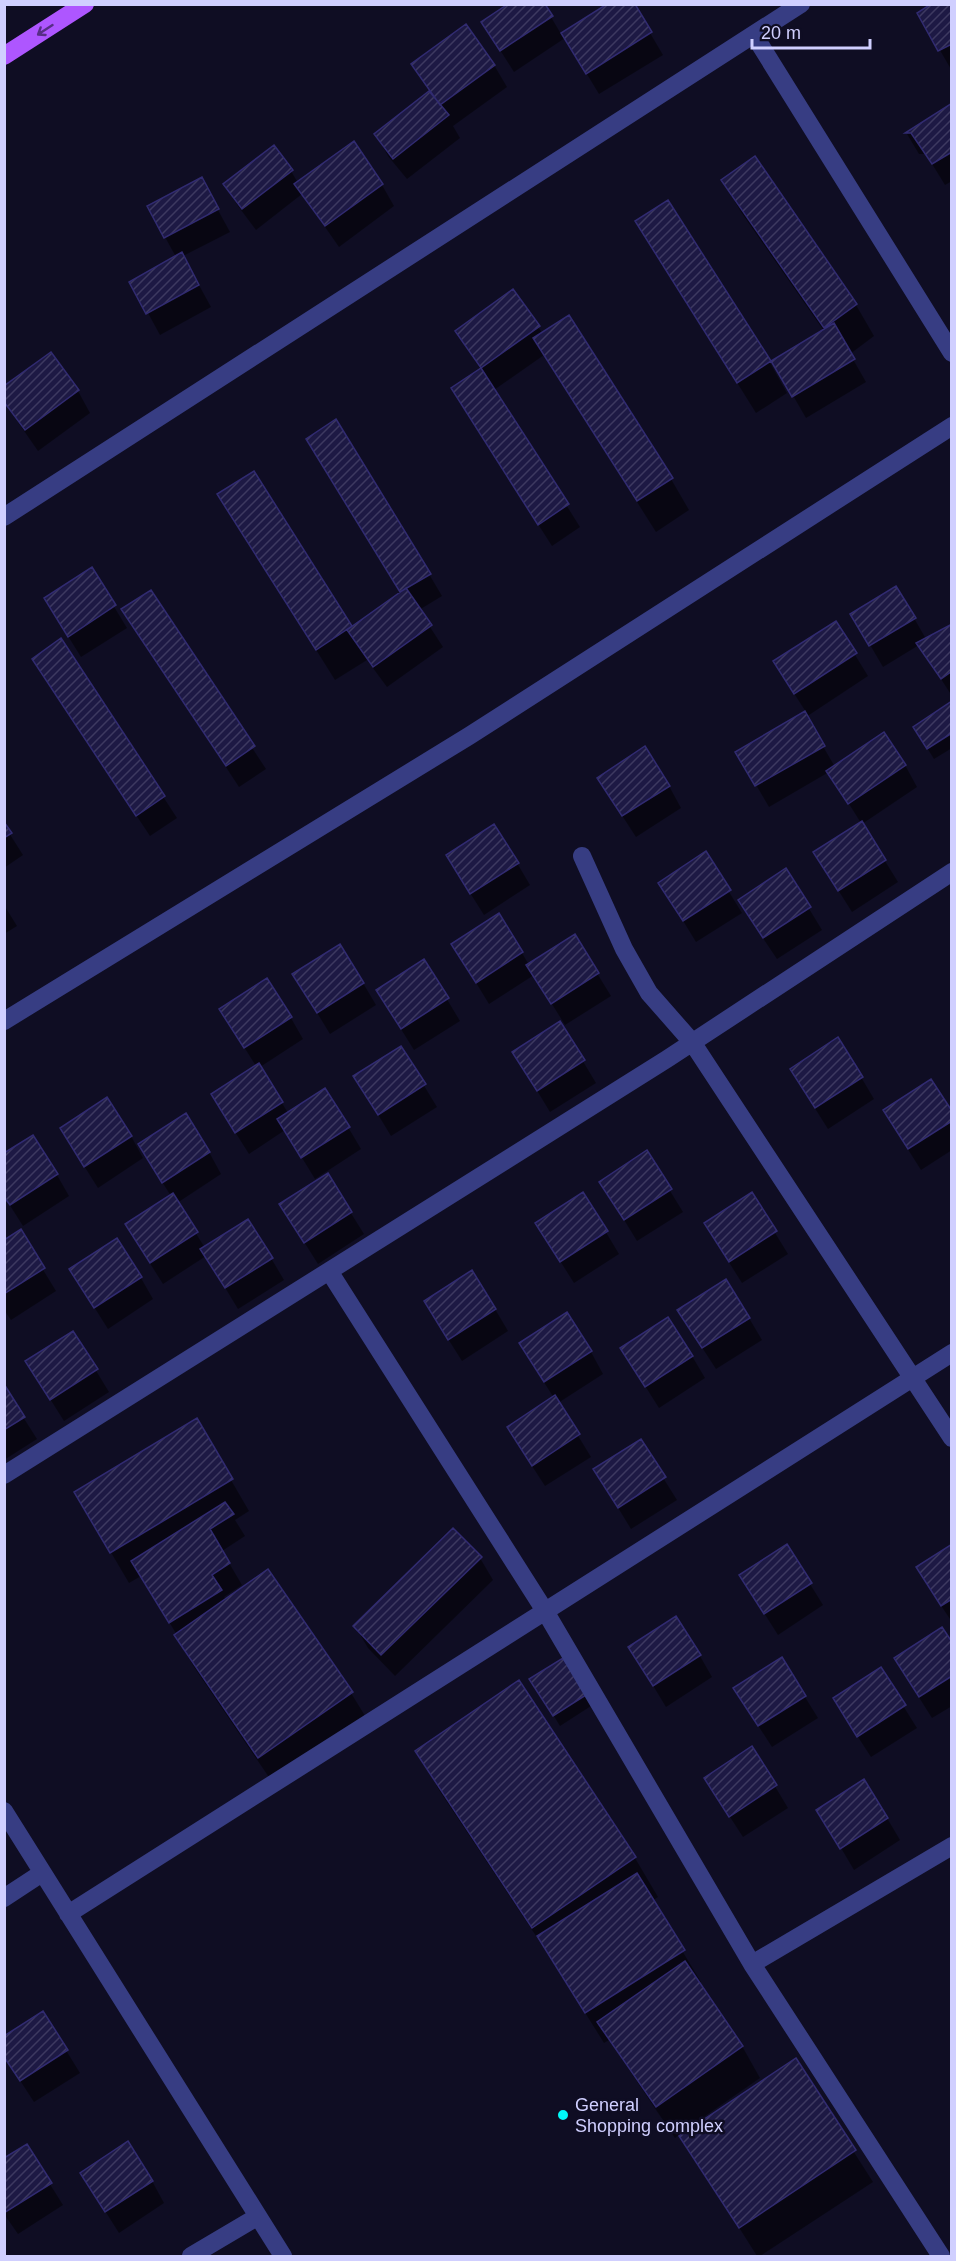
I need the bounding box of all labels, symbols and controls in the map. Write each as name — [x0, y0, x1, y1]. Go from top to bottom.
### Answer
scale bar — [752, 12, 870, 50]
text: 20 m — [761, 23, 801, 43]
one-way arrow — [37, 25, 54, 37]
place label: General Shopping complex — [575, 2095, 723, 2136]
marker: General Shopping complex — [556, 2108, 570, 2122]

